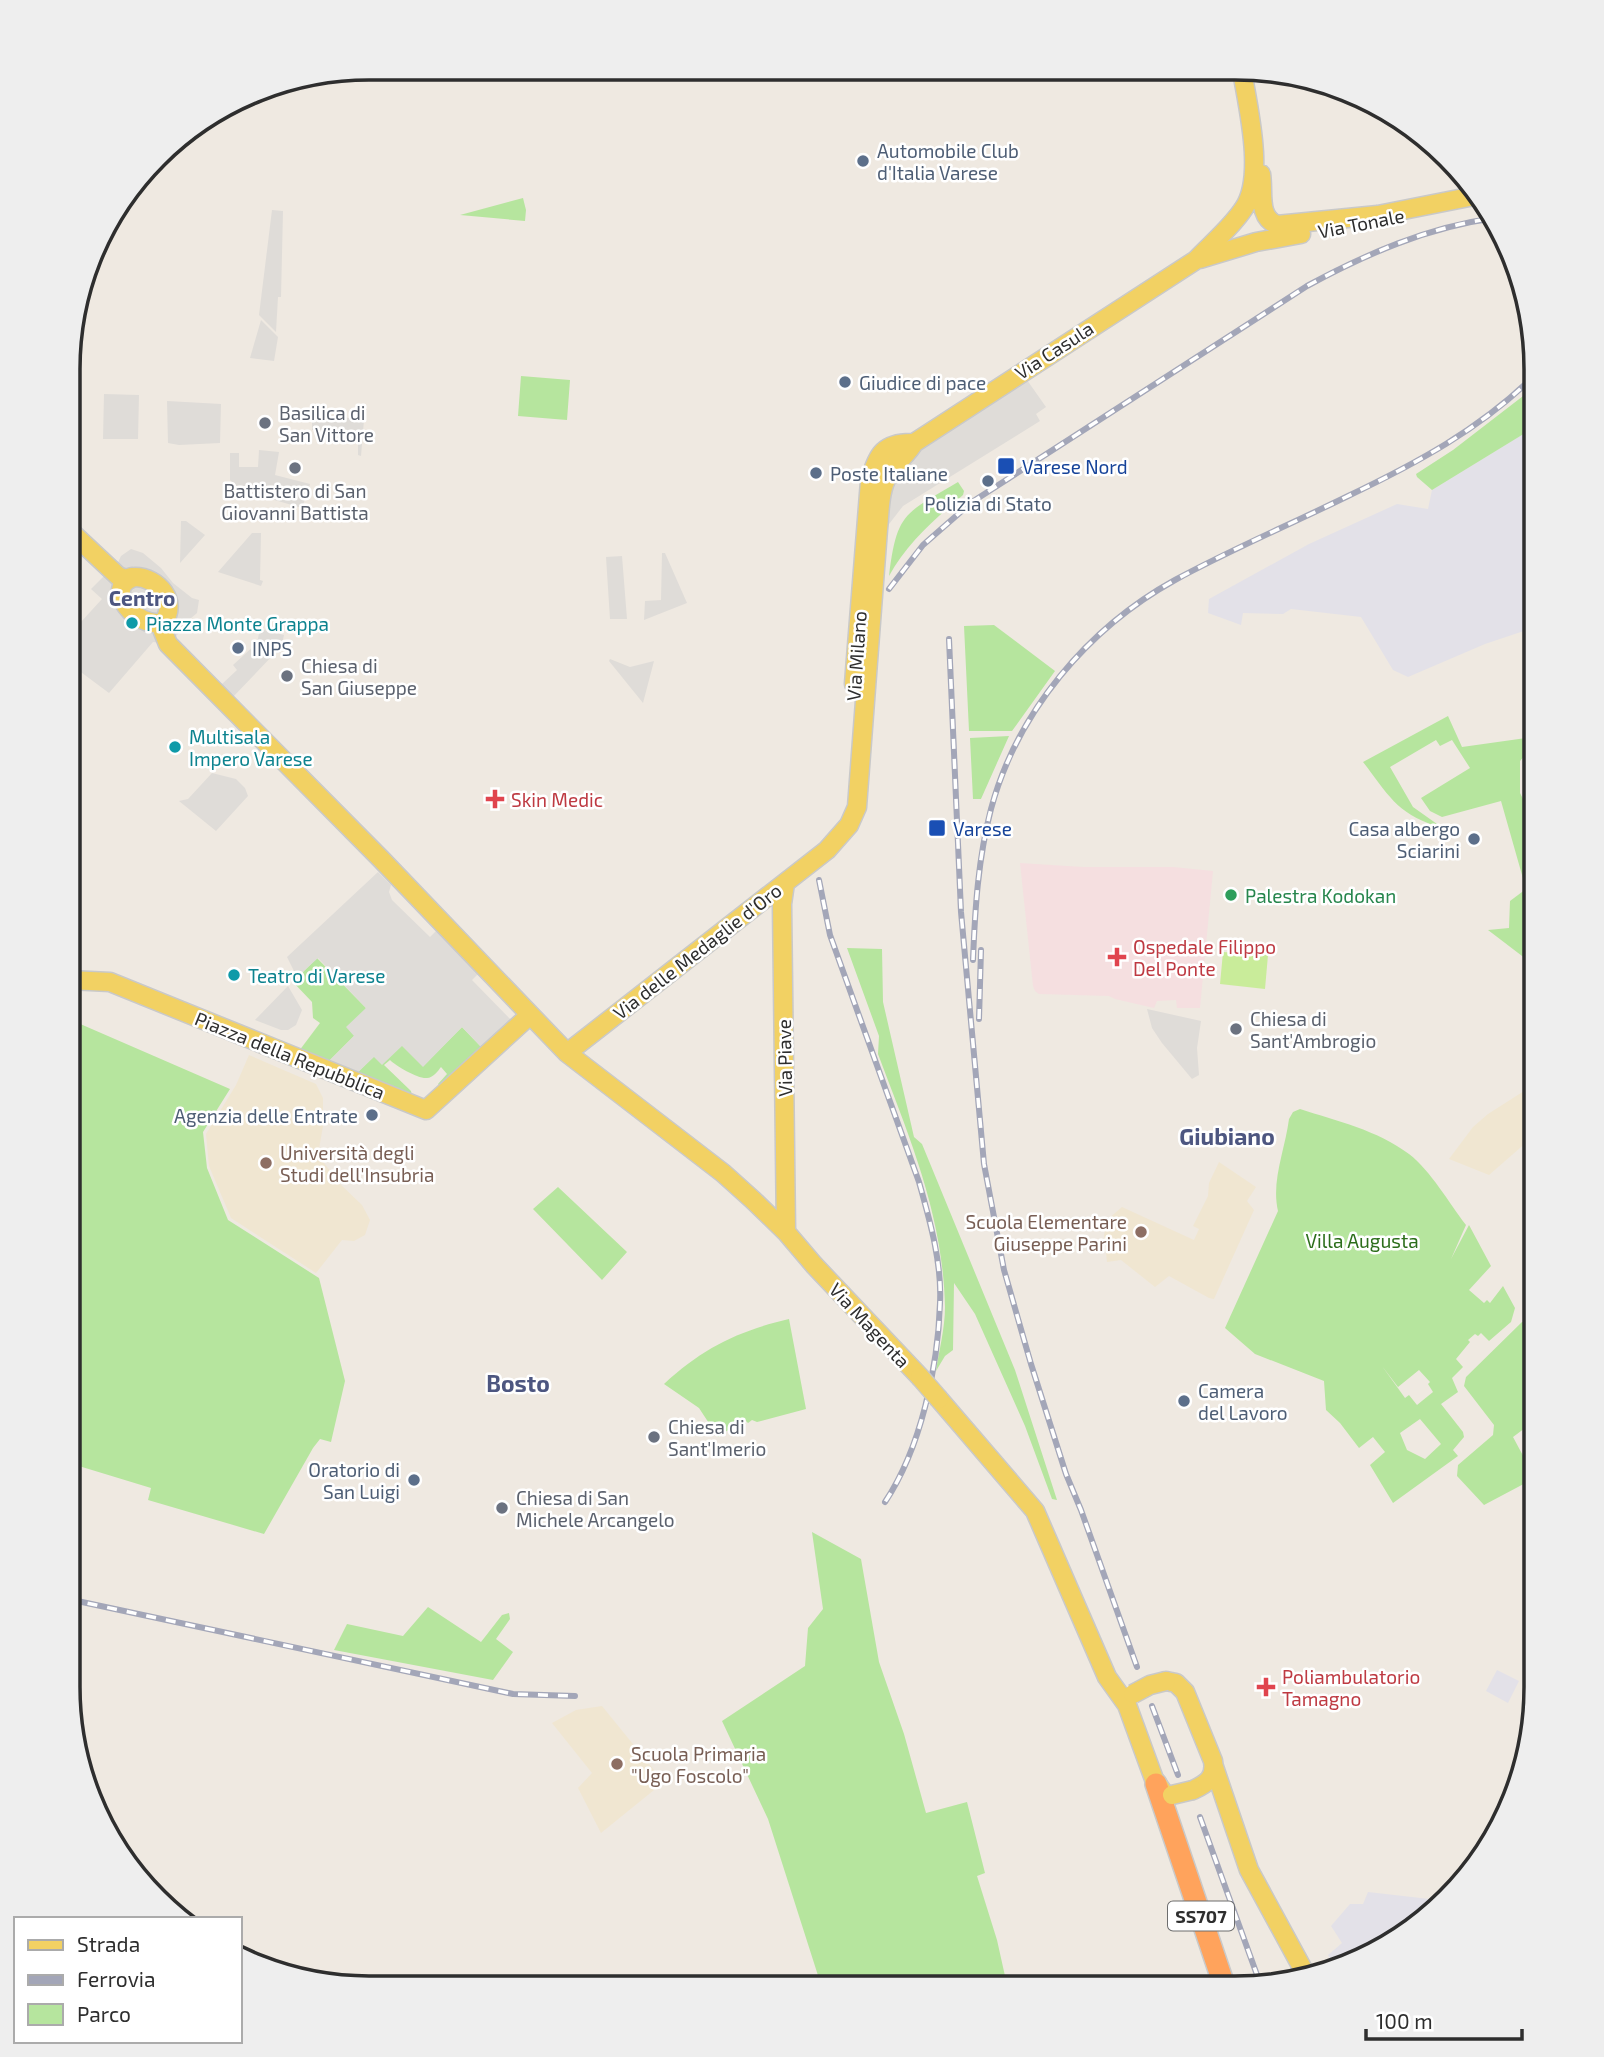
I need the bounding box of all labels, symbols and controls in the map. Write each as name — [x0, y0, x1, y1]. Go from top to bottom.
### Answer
place label: Automobile Club d'Italia Varese — [877, 139, 1019, 184]
marker: Automobile Club d'Italia Varese — [855, 153, 871, 169]
street label: Via Tonale — [1316, 203, 1406, 243]
street label: Via Casula — [1011, 316, 1097, 384]
place label: Giudice di pace — [859, 371, 986, 394]
marker: Giudice di pace — [837, 374, 853, 390]
place label: Basilica di San Vittore — [279, 401, 374, 446]
marker: Basilica di San Vittore — [257, 415, 273, 431]
place label: Varese Nord — [1022, 455, 1128, 478]
marker: Varese Nord — [996, 456, 1016, 476]
marker: Battistero di San Giovanni Battista — [287, 460, 303, 476]
place label: Poste Italiane — [830, 462, 948, 485]
marker: Poste Italiane — [808, 465, 824, 481]
marker: Polizia di Stato — [980, 473, 996, 489]
place label: Battistero di San Giovanni Battista — [221, 479, 369, 524]
place label: Polizia di Stato — [924, 492, 1052, 515]
district label: Centro — [109, 585, 175, 610]
street label: Via Milano — [841, 610, 871, 702]
place label: Piazza Monte Grappa — [146, 612, 329, 635]
marker: Piazza Monte Grappa — [124, 615, 140, 631]
place label: INPS — [252, 637, 292, 660]
marker: INPS — [230, 640, 246, 656]
place label: Chiesa di San Giuseppe — [301, 654, 417, 699]
marker: Chiesa di San Giuseppe — [279, 668, 295, 684]
place label: Multisala Impero Varese — [189, 725, 313, 770]
marker: Multisala Impero Varese — [167, 739, 183, 755]
place label: Skin Medic — [511, 788, 603, 811]
marker: Skin Medic — [485, 789, 505, 809]
place label: Varese — [953, 817, 1012, 840]
place label: Casa albergo Sciarini — [1348, 817, 1460, 862]
marker: Varese — [927, 818, 947, 838]
marker: Casa albergo Sciarini — [1466, 831, 1482, 847]
street label: Via delle Medaglie d'Oro — [608, 878, 786, 1024]
place label: Palestra Kodokan — [1245, 884, 1396, 907]
marker: Palestra Kodokan — [1223, 887, 1239, 903]
place label: Ospedale Filippo Del Ponte — [1133, 935, 1276, 980]
marker: Ospedale Filippo Del Ponte — [1107, 947, 1127, 967]
place label: Teatro di Varese — [248, 964, 385, 987]
marker: Teatro di Varese — [226, 967, 242, 983]
street label: Piazza della Repubblica — [192, 1006, 388, 1104]
place label: Chiesa di Sant'Ambrogio — [1250, 1007, 1376, 1052]
street label: Via Piave — [772, 1019, 796, 1097]
marker: Chiesa di Sant'Ambrogio — [1228, 1021, 1244, 1037]
place label: Agenzia delle Entrate — [174, 1104, 358, 1127]
marker: Agenzia delle Entrate — [364, 1107, 380, 1123]
district label: Giubiano — [1179, 1122, 1275, 1150]
place label: Università degli Studi dell'Insubria — [280, 1141, 435, 1186]
marker: Università degli Studi dell'Insubria — [258, 1155, 274, 1171]
place label: Scuola Elementare Giuseppe Parini — [965, 1210, 1127, 1255]
marker: Scuola Elementare Giuseppe Parini — [1133, 1224, 1149, 1240]
park label: Villa Augusta — [1305, 1229, 1419, 1252]
street label: Via Magenta — [825, 1278, 915, 1372]
district label: Bosto — [486, 1369, 550, 1397]
place label: Camera del Lavoro — [1198, 1379, 1288, 1424]
marker: Camera del Lavoro — [1176, 1393, 1192, 1409]
place label: Chiesa di Sant'Imerio — [668, 1415, 766, 1460]
marker: Chiesa di Sant'Imerio — [646, 1429, 662, 1445]
place label: Oratorio di San Luigi — [308, 1458, 400, 1503]
marker: Oratorio di San Luigi — [406, 1472, 422, 1488]
place label: Chiesa di San Michele Arcangelo — [516, 1486, 675, 1531]
marker: Chiesa di San Michele Arcangelo — [494, 1500, 510, 1516]
place label: Poliambulatorio Tamagno — [1282, 1665, 1420, 1710]
marker: Poliambulatorio Tamagno — [1256, 1677, 1276, 1697]
place label: Scuola Primaria "Ugo Foscolo" — [631, 1742, 766, 1787]
marker: Scuola Primaria "Ugo Foscolo" — [609, 1756, 625, 1772]
road number: SS707 — [1168, 1902, 1234, 1930]
legend — [14, 1917, 242, 2043]
text: Strada — [77, 1931, 140, 1956]
text: Ferrovia — [77, 1966, 156, 1991]
scale bar — [1366, 1997, 1522, 2041]
text: Parco — [77, 2001, 131, 2026]
text: 100 m — [1376, 2008, 1433, 2033]

